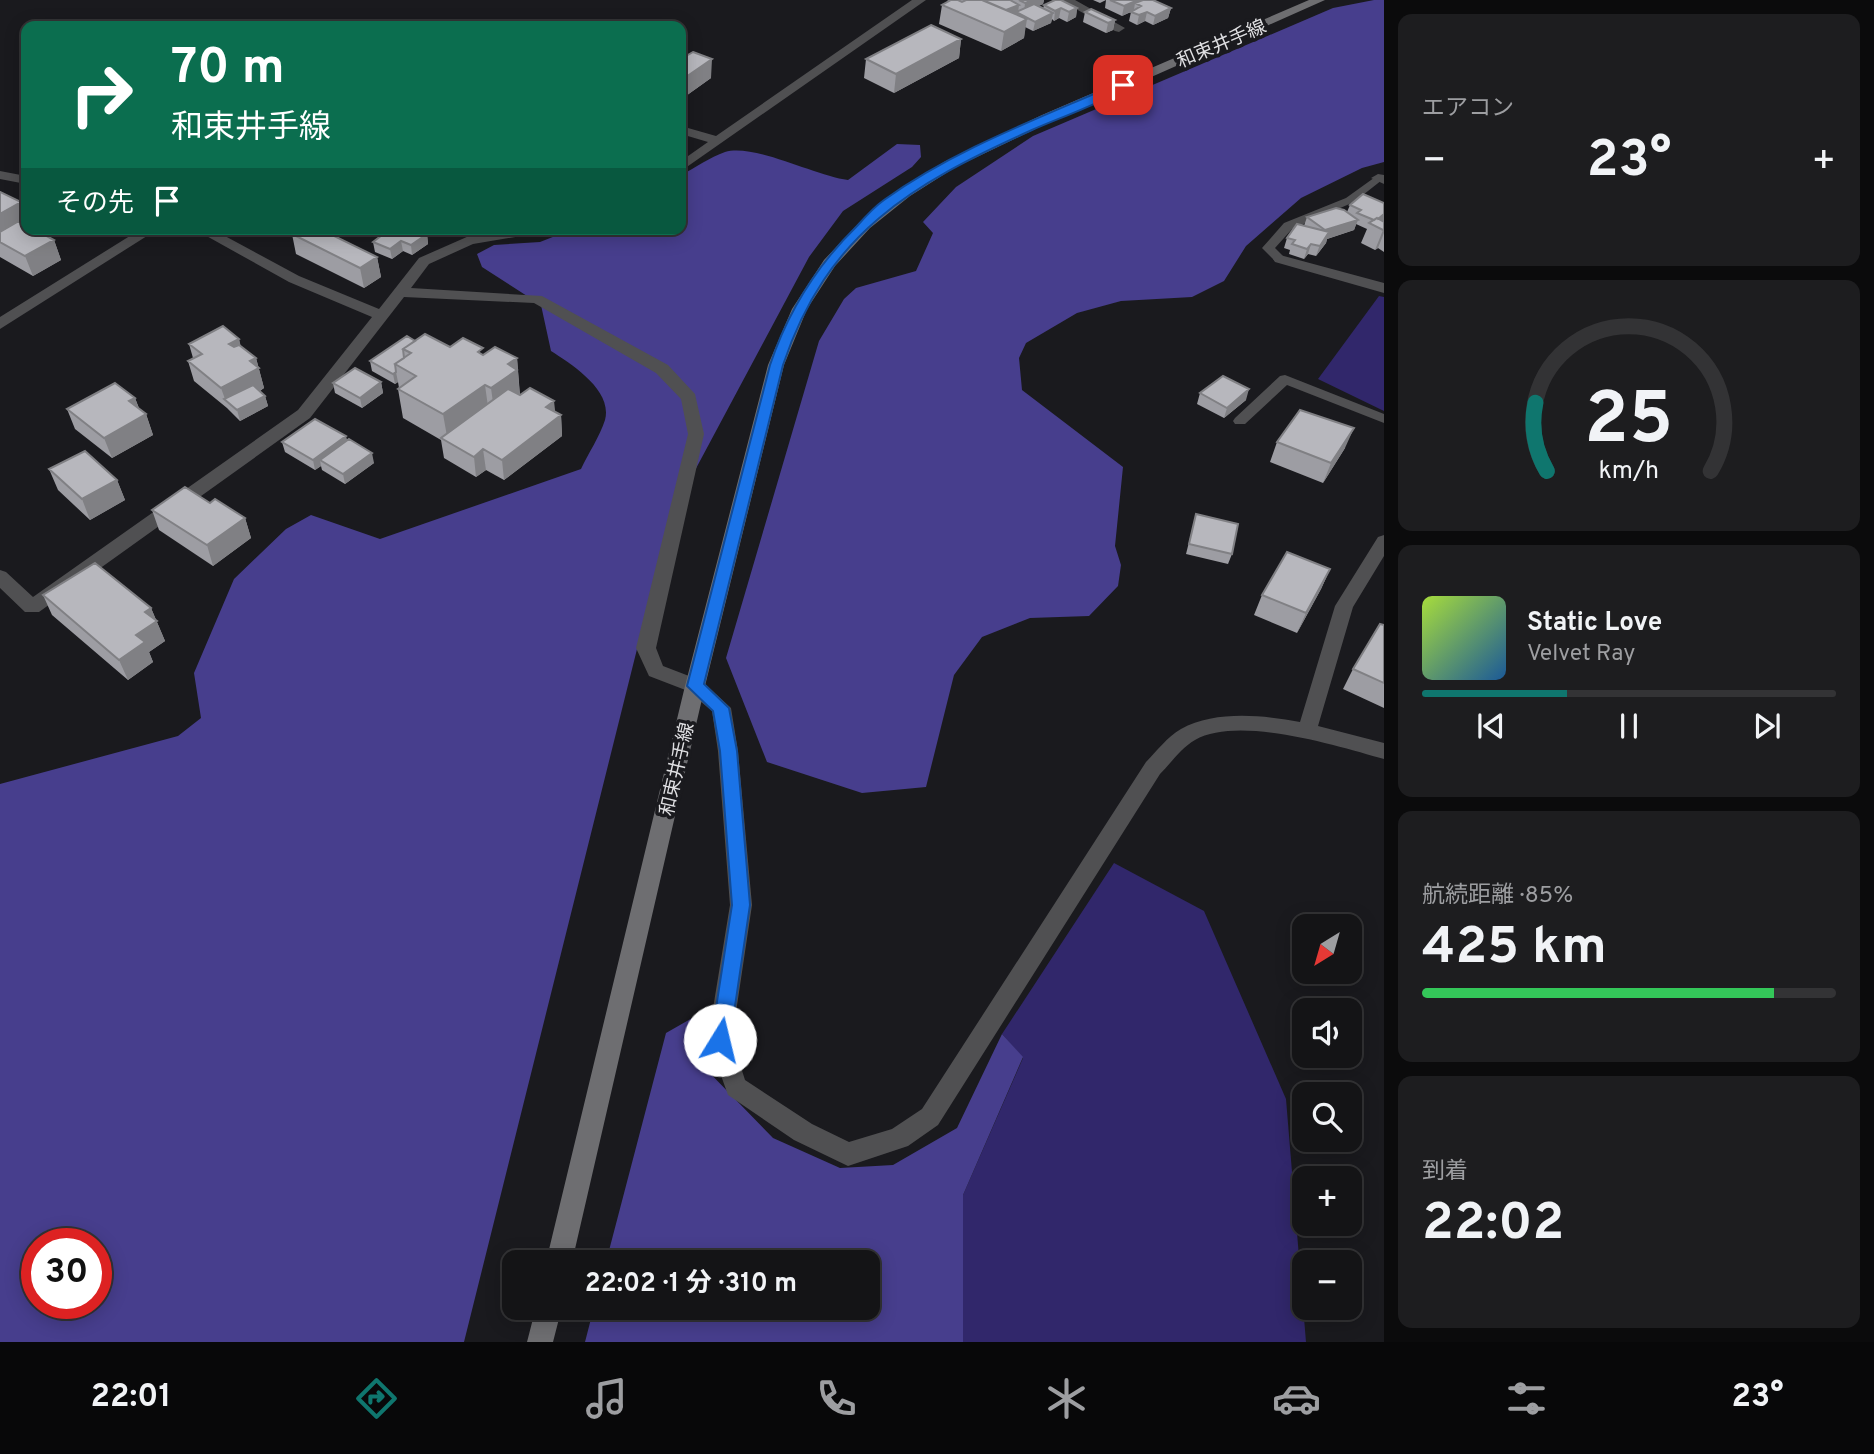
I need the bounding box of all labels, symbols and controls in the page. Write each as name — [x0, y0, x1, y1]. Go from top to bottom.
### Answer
street label: 和束井手線 — [1173, 15, 1270, 74]
text: 70 m — [171, 39, 285, 101]
icon: right — [56, 49, 147, 140]
pin — [1093, 55, 1153, 115]
icon: arrive — [1104, 66, 1142, 104]
text: エアコン — [1422, 95, 1514, 124]
text: 和束井手線 — [171, 109, 331, 149]
text: 23° — [1587, 129, 1671, 195]
text: − — [1422, 138, 1447, 187]
text: + — [1811, 138, 1836, 187]
icon: arrive — [148, 182, 186, 220]
text: その先 — [56, 188, 134, 221]
text: 25 — [1585, 378, 1674, 470]
text: km/h — [1599, 456, 1659, 488]
text: Static Love — [1527, 607, 1662, 640]
text: Velvet Ray — [1527, 640, 1635, 669]
icon: previous — [1472, 707, 1510, 745]
icon: pause — [1610, 707, 1648, 745]
icon: next — [1748, 707, 1786, 745]
street label: 和束井手線 — [656, 720, 700, 818]
text: 航続距離 · 85% — [1422, 882, 1573, 911]
north arrow — [1292, 914, 1362, 984]
map controls — [1292, 914, 1362, 1320]
text: 425 km — [1422, 916, 1607, 982]
button: sound — [1292, 998, 1362, 1068]
position arrow — [683, 1003, 757, 1077]
button: search — [1292, 1082, 1362, 1152]
text: 到着 — [1422, 1158, 1468, 1187]
button: + — [1292, 1166, 1362, 1236]
text: 22:02 — [1422, 1192, 1564, 1258]
speed limit sign: 30 — [21, 1228, 112, 1319]
button: − — [1292, 1250, 1362, 1320]
text: 22:02 · 1 分 · 310 m — [585, 1268, 797, 1301]
icon: directions — [352, 1374, 401, 1423]
icon: music — [582, 1374, 631, 1423]
icon: phone — [812, 1374, 861, 1423]
icon: climate — [1042, 1374, 1091, 1423]
icon: car — [1272, 1374, 1321, 1423]
icon: filters — [1502, 1374, 1551, 1423]
text: 22:01 — [90, 1378, 171, 1418]
text: 23° — [1731, 1378, 1784, 1418]

